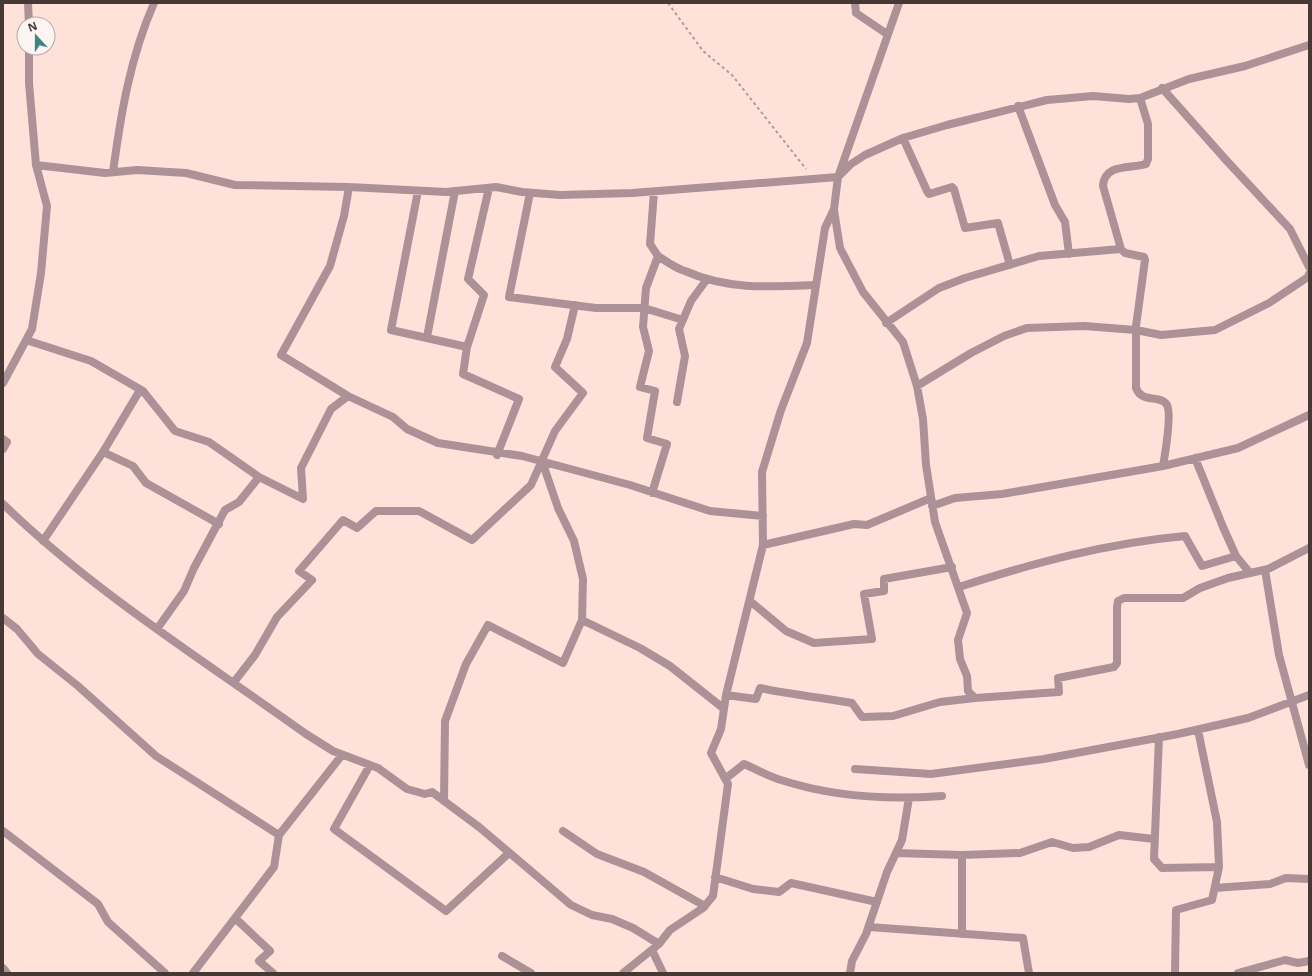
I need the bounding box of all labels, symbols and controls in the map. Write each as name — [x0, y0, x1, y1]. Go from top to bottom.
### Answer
north arrow — [16, 16, 56, 56]
text: N — [25, 18, 39, 35]

